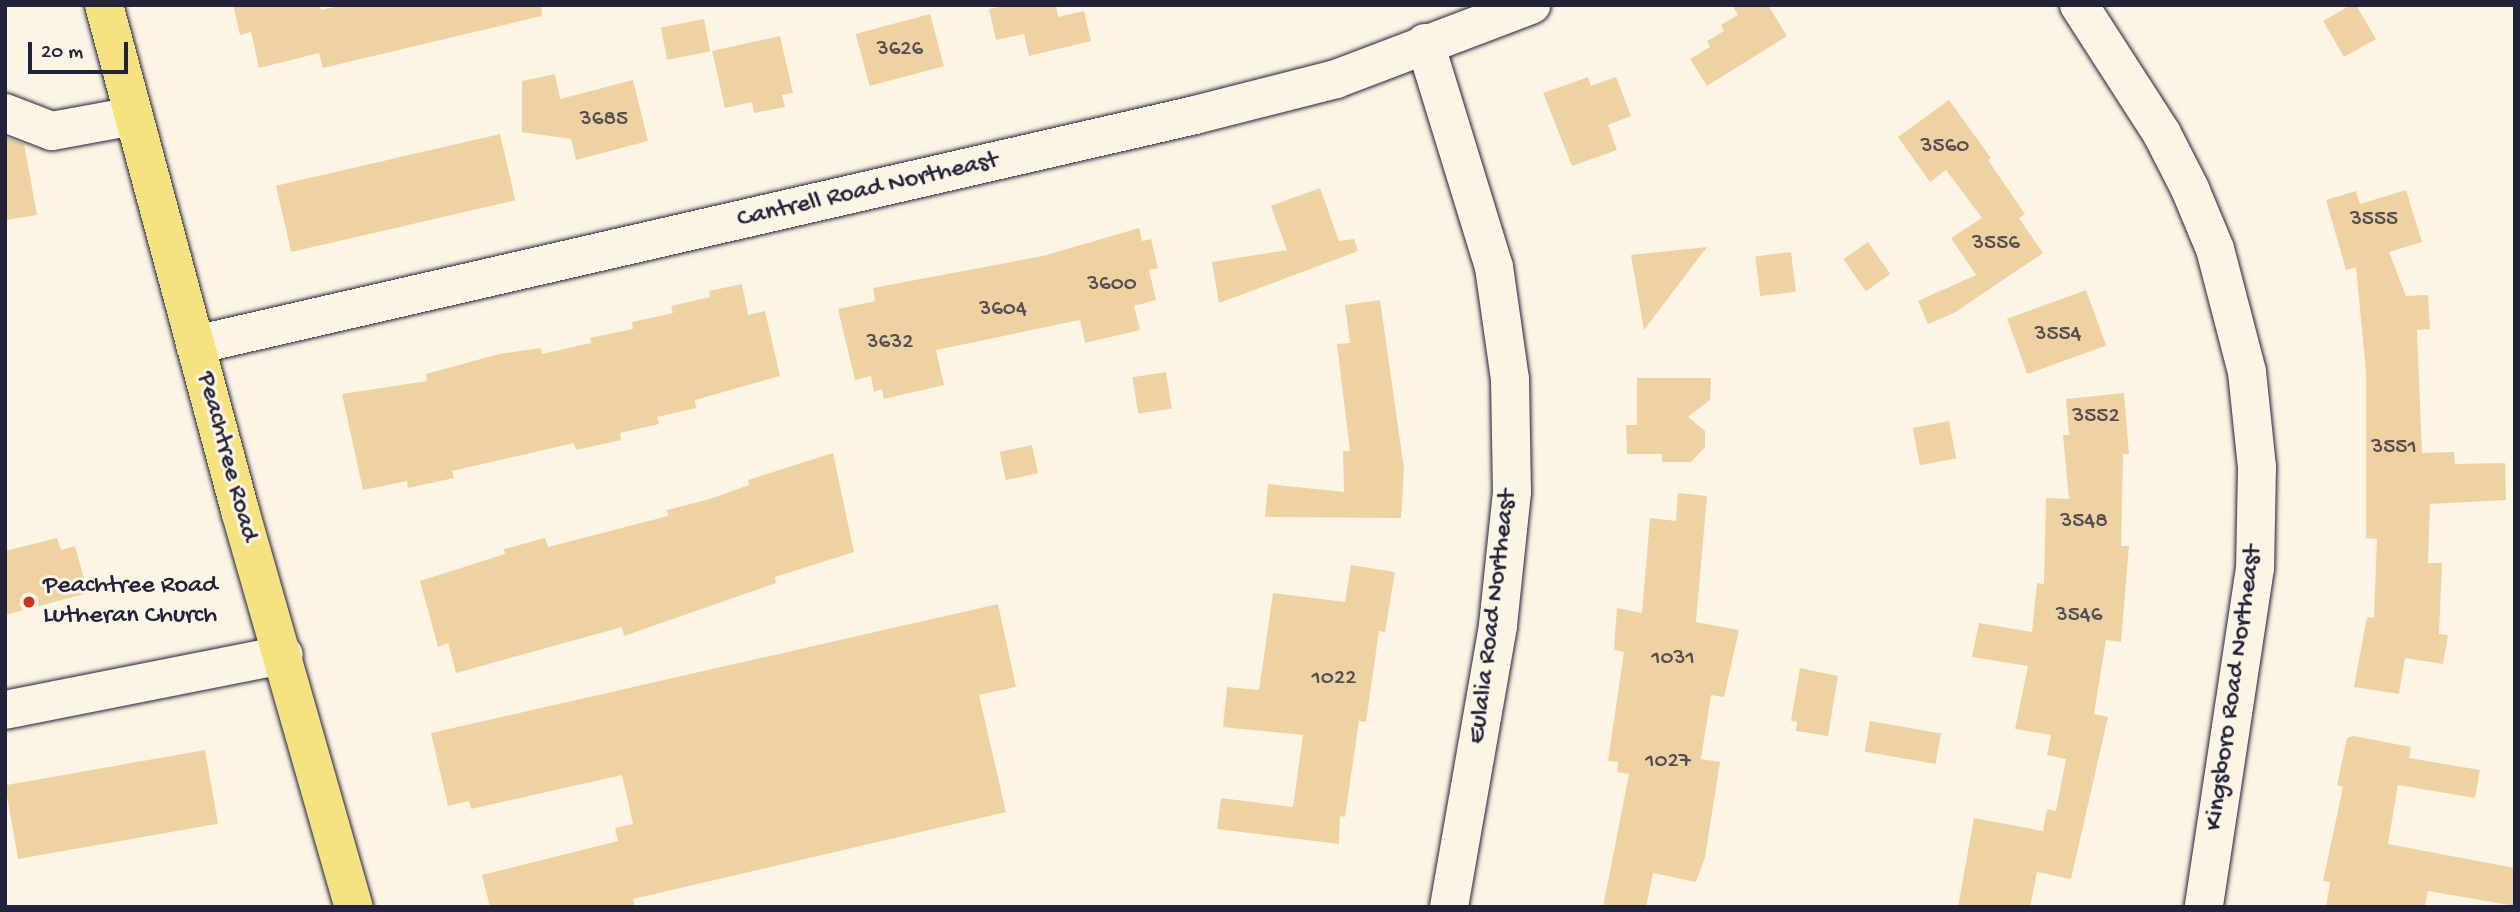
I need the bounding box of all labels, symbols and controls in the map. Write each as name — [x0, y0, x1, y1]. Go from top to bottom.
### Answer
scale bar — [32, 28, 131, 72]
house number: 3626 — [877, 36, 923, 64]
text: 20 m — [41, 41, 83, 66]
house number: 3685 — [580, 106, 628, 134]
house number: 3560 — [1921, 133, 1969, 161]
street label: Cantrell Road Northeast — [734, 146, 1002, 236]
house number: 3555 — [2350, 206, 2398, 234]
house number: 3556 — [1972, 230, 2020, 258]
house number: 3600 — [1087, 271, 1137, 299]
house number: 3604 — [979, 296, 1027, 324]
house number: 3554 — [2034, 321, 2082, 349]
house number: 3632 — [867, 329, 913, 357]
street label: Peachtree Road — [188, 369, 264, 545]
house number: 3552 — [2072, 403, 2120, 431]
house number: 3551 — [2371, 434, 2417, 462]
street label: Eulalia Road Northeast — [1463, 488, 1525, 746]
house number: 3548 — [2060, 508, 2108, 536]
street label: Kingsboro Road Northeast — [2200, 543, 2270, 833]
place label: Peachtree Road Lutheran Church — [43, 571, 218, 632]
marker: Peachtree Road Lutheran Church — [21, 594, 37, 610]
house number: 3546 — [2056, 602, 2102, 630]
house number: 1031 — [1651, 645, 1695, 673]
house number: 1022 — [1312, 665, 1356, 693]
house number: 1027 — [1645, 748, 1691, 776]

